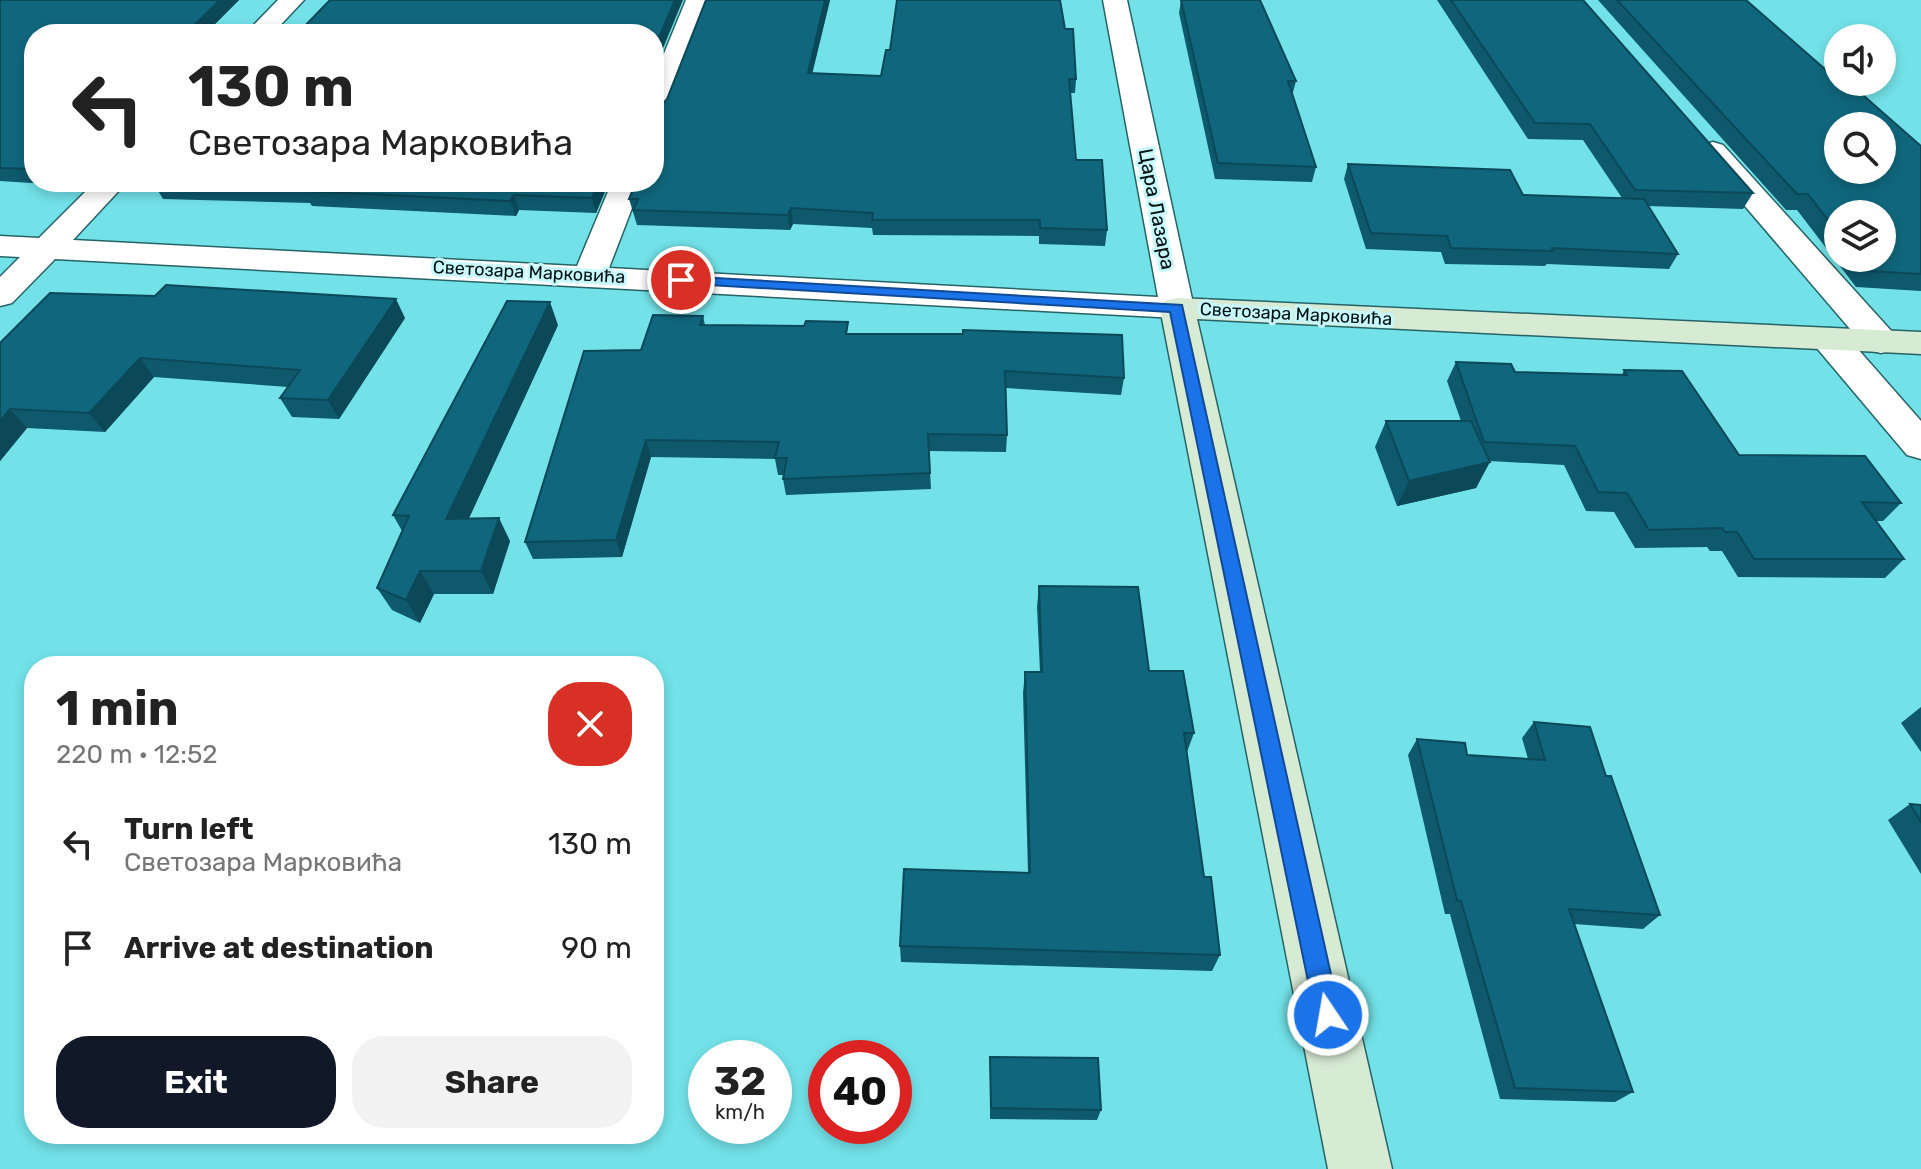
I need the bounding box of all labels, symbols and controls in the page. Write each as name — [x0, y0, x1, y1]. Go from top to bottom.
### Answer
map controls — [1824, 24, 1896, 272]
button: sound — [1824, 24, 1896, 96]
text: 130 m — [188, 54, 354, 120]
icon: left — [56, 56, 160, 160]
button: search — [1824, 112, 1896, 184]
text: Светозара Марковића — [188, 121, 573, 164]
street label: Цара Лазара — [1133, 146, 1181, 272]
button: layers — [1824, 200, 1896, 272]
pin — [647, 246, 715, 314]
street label: Светозара Марковића — [432, 256, 626, 288]
icon: arrive — [659, 258, 703, 302]
street label: Светозара Марковића — [1199, 298, 1393, 330]
text: 1 min — [56, 680, 179, 737]
button: close — [548, 682, 632, 766]
text: 220 m · 12:52 — [56, 739, 218, 770]
text: Turn left — [124, 811, 254, 847]
icon: left — [56, 822, 100, 866]
text: 130 m — [548, 826, 632, 862]
text: Светозара Марковића — [124, 847, 402, 878]
icon: arrive — [56, 926, 100, 970]
text: Arrive at destination — [124, 930, 434, 966]
text: 90 m — [561, 930, 632, 966]
position arrow — [1286, 973, 1370, 1057]
button: Exit — [56, 1036, 336, 1128]
button: Share — [352, 1036, 632, 1128]
speed limit sign: 40 — [808, 1040, 912, 1144]
text: 32 — [714, 1058, 766, 1105]
text: km/h — [715, 1100, 765, 1124]

